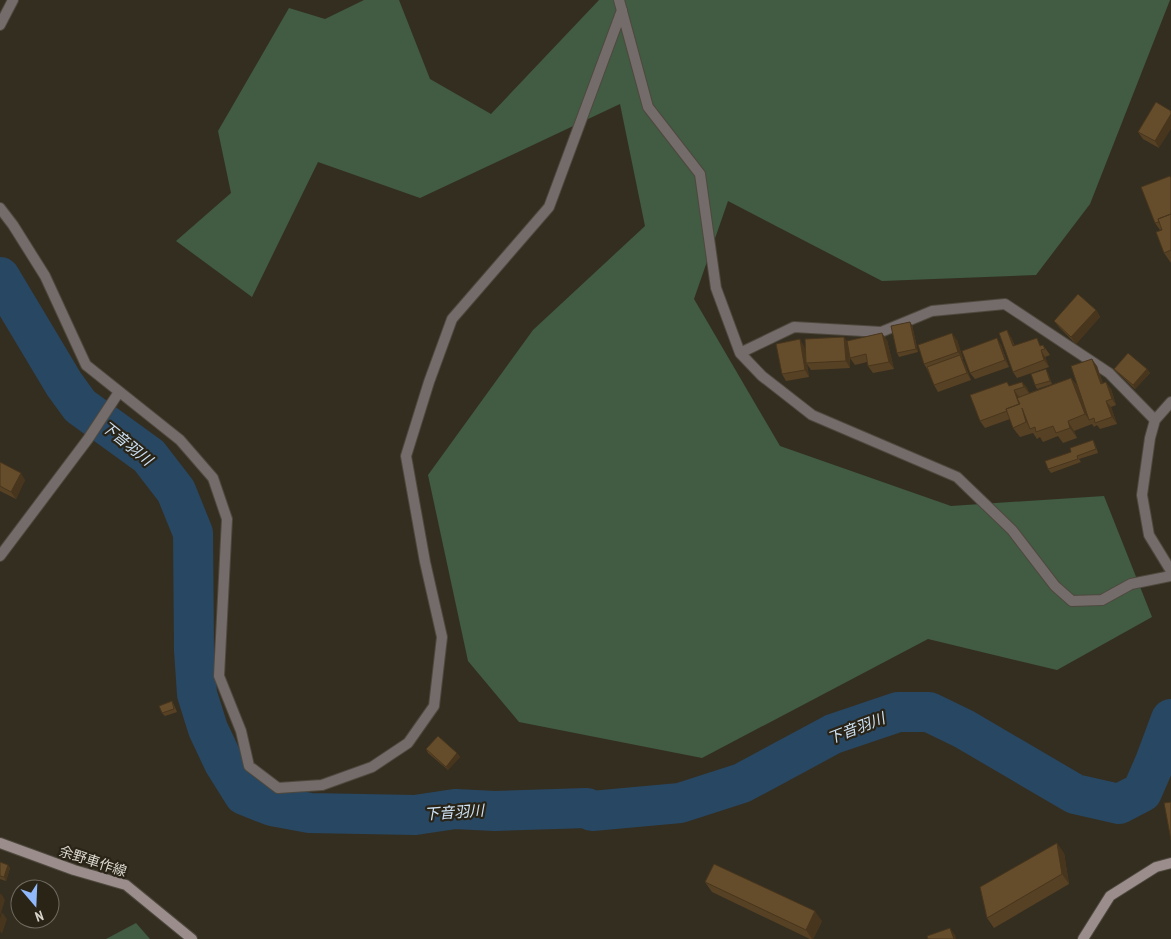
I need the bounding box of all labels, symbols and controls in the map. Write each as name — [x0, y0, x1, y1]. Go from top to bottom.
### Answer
water label: 下音羽川 — [98, 417, 158, 471]
water label: 下音羽川 — [825, 708, 889, 748]
water label: 下音羽川 — [423, 800, 487, 824]
street label: 余野車作線 — [57, 842, 129, 880]
north arrow — [10, 879, 60, 929]
text: N — [33, 907, 46, 926]

